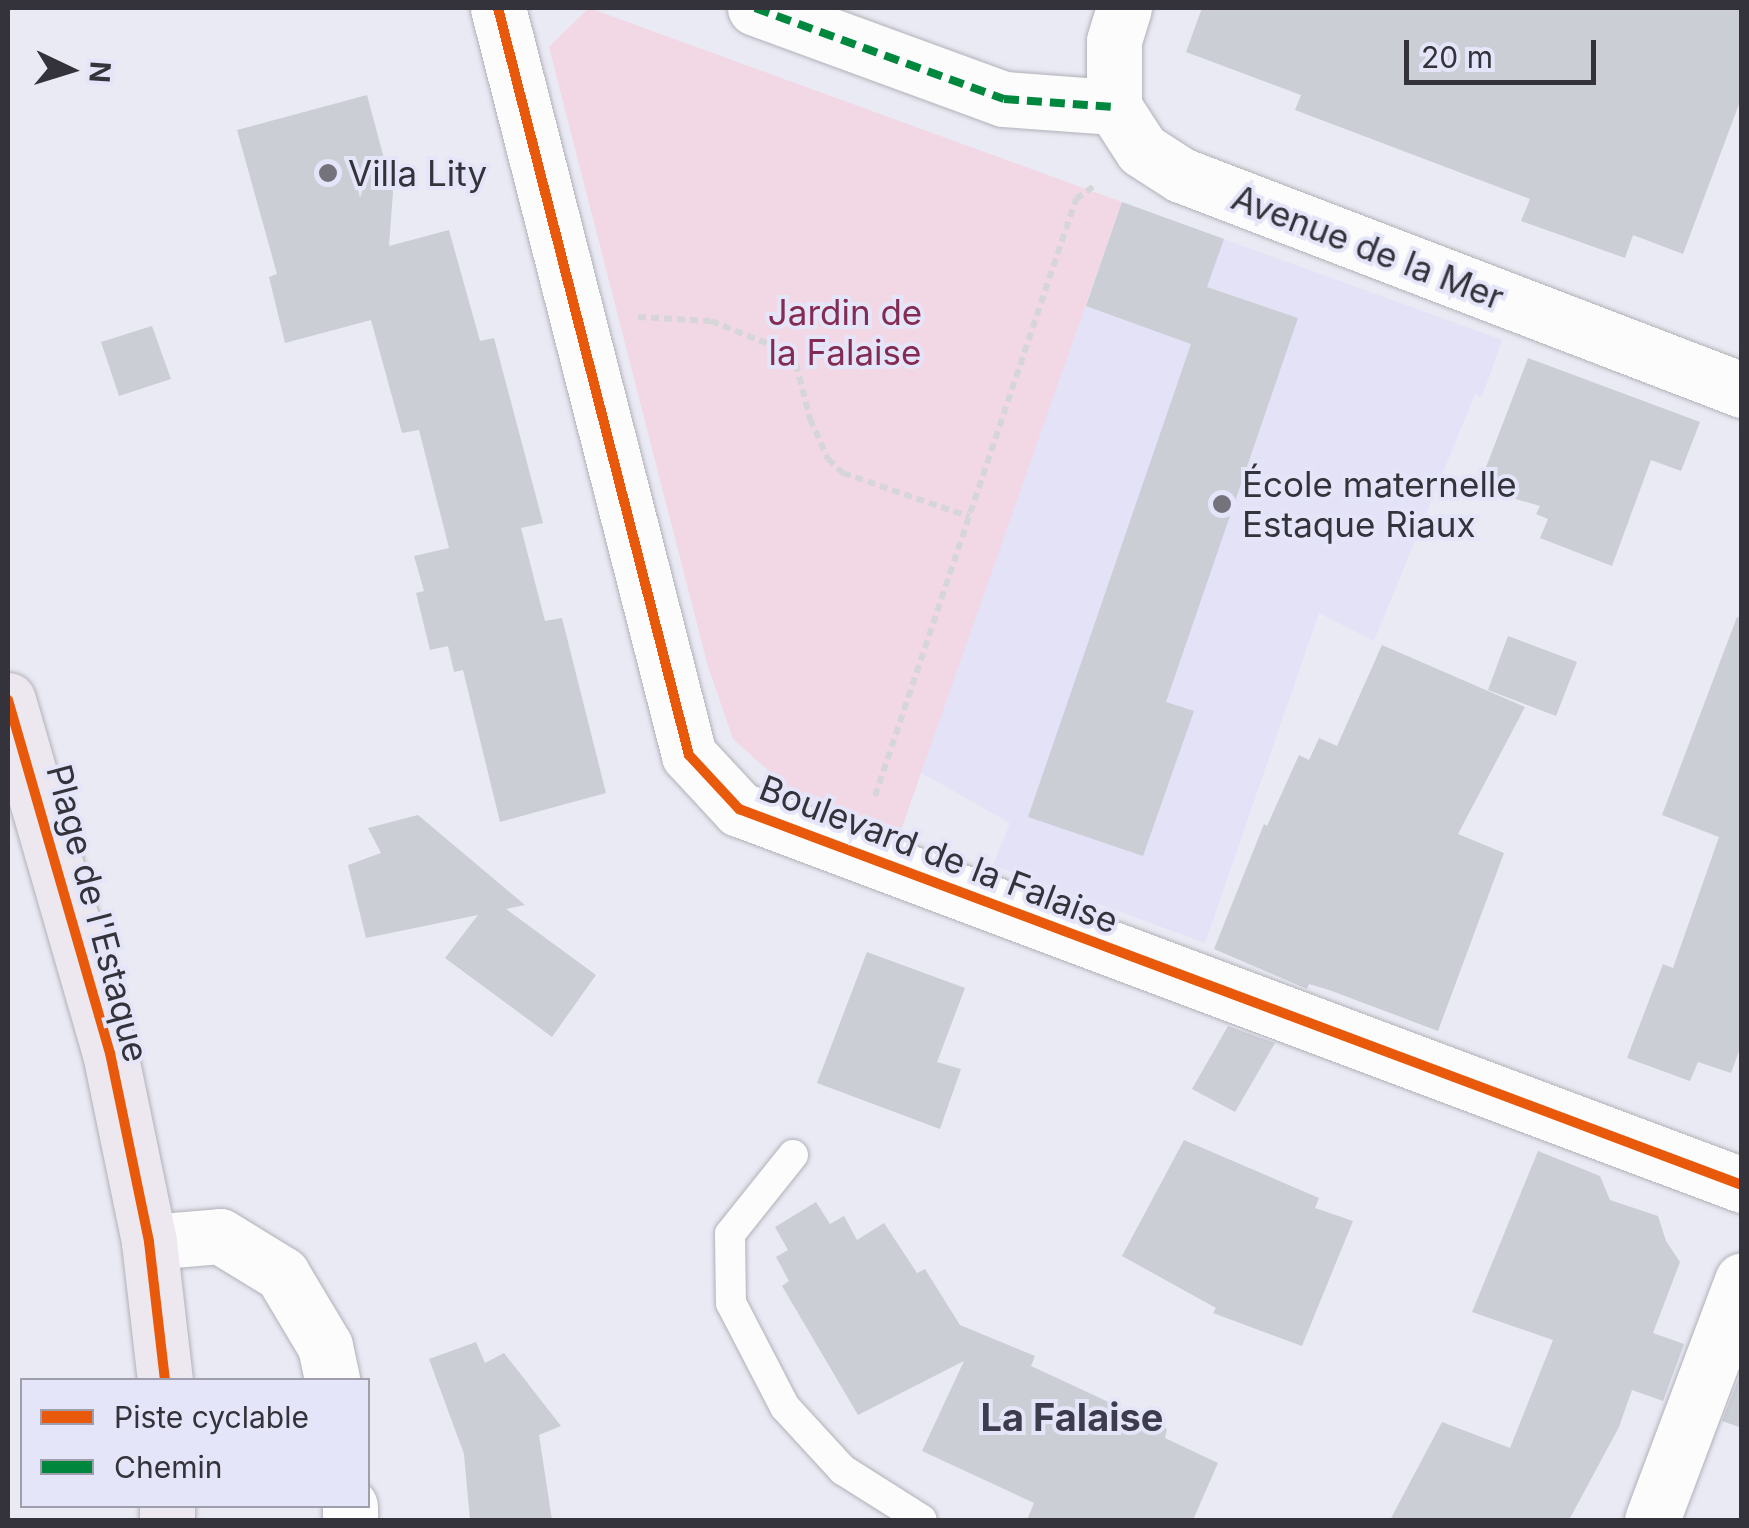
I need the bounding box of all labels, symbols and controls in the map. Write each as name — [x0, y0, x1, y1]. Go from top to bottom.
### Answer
north arrow — [20, 20, 120, 120]
scale bar — [1409, 20, 1602, 82]
text: 20 m — [1421, 39, 1493, 75]
text: N — [82, 60, 118, 84]
place label: Villa Lity — [348, 152, 487, 194]
marker: Villa Lity — [317, 162, 339, 184]
street label: Avenue de la Mer — [1226, 176, 1510, 318]
park label: Jardin de la Falaise — [768, 291, 922, 373]
place label: École maternelle Estaque Riaux — [1242, 463, 1517, 545]
marker: École maternelle Estaque Riaux — [1211, 493, 1233, 515]
street label: Plage de l'Estaque — [38, 760, 158, 1066]
street label: Boulevard de la Falaise — [754, 766, 1124, 942]
legend — [20, 1378, 370, 1508]
district label: La Falaise — [981, 1395, 1163, 1441]
text: Piste cyclable — [114, 1399, 309, 1435]
text: Chemin — [114, 1449, 222, 1485]

